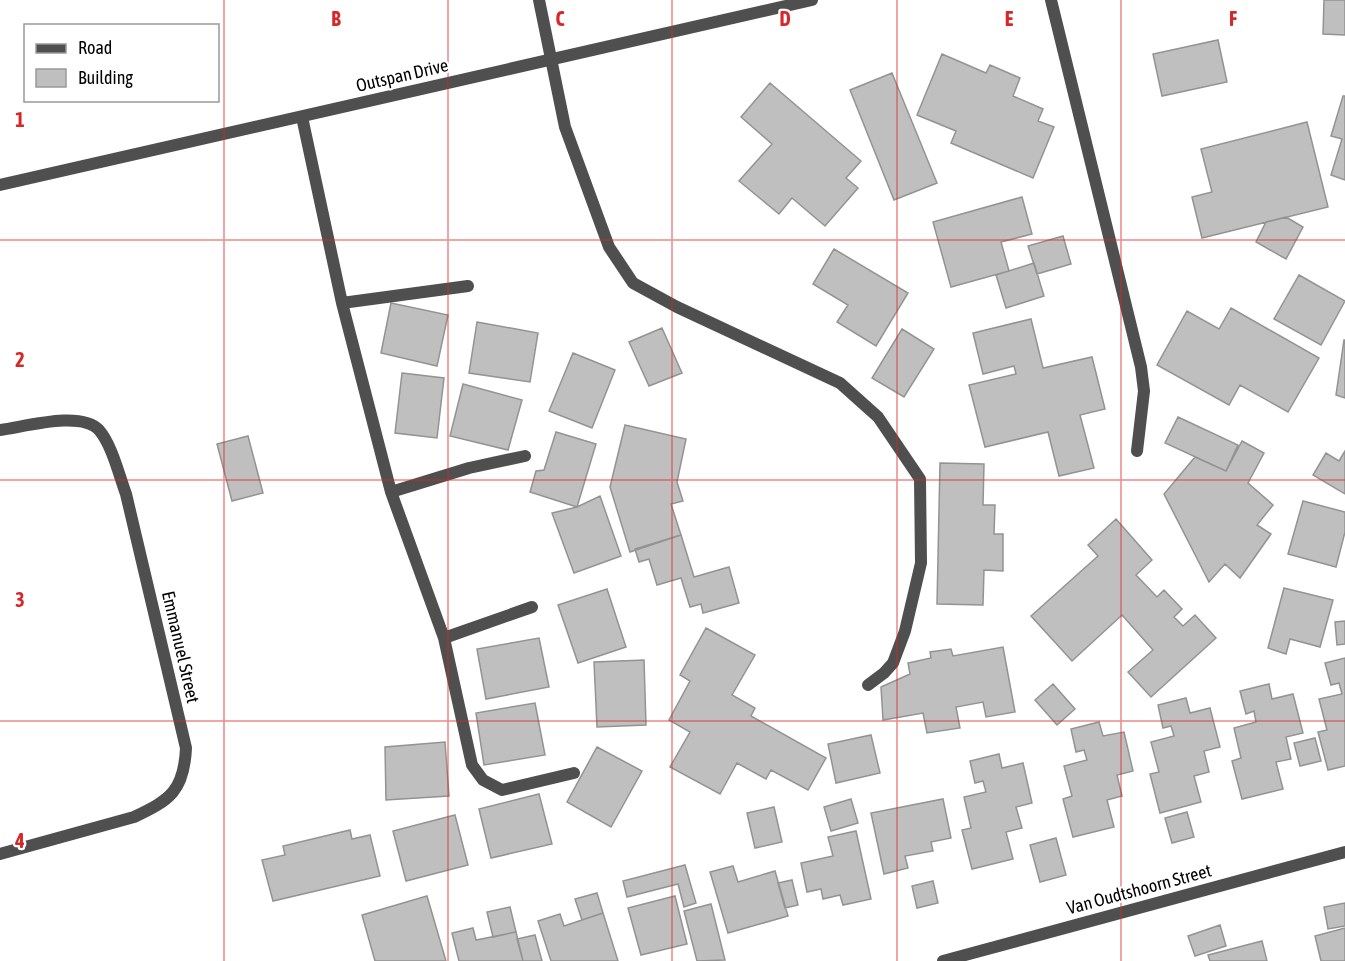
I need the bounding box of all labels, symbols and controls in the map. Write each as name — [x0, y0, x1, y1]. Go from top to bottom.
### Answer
text: B — [331, 7, 341, 30]
text: C — [556, 7, 565, 30]
text: D — [779, 7, 791, 30]
text: E — [1005, 7, 1014, 30]
text: F — [1229, 7, 1237, 30]
legend — [24, 24, 219, 102]
text: Road — [78, 37, 112, 58]
street label: Outspan Drive — [354, 54, 450, 96]
text: Building — [78, 67, 133, 88]
text: 1 — [15, 108, 25, 131]
text: 2 — [15, 348, 25, 371]
text: 3 — [15, 588, 25, 611]
street label: Emmanuel Street — [158, 589, 204, 705]
text: 4 — [14, 829, 25, 852]
street label: Van Oudtshoorn Street — [1064, 860, 1214, 918]

